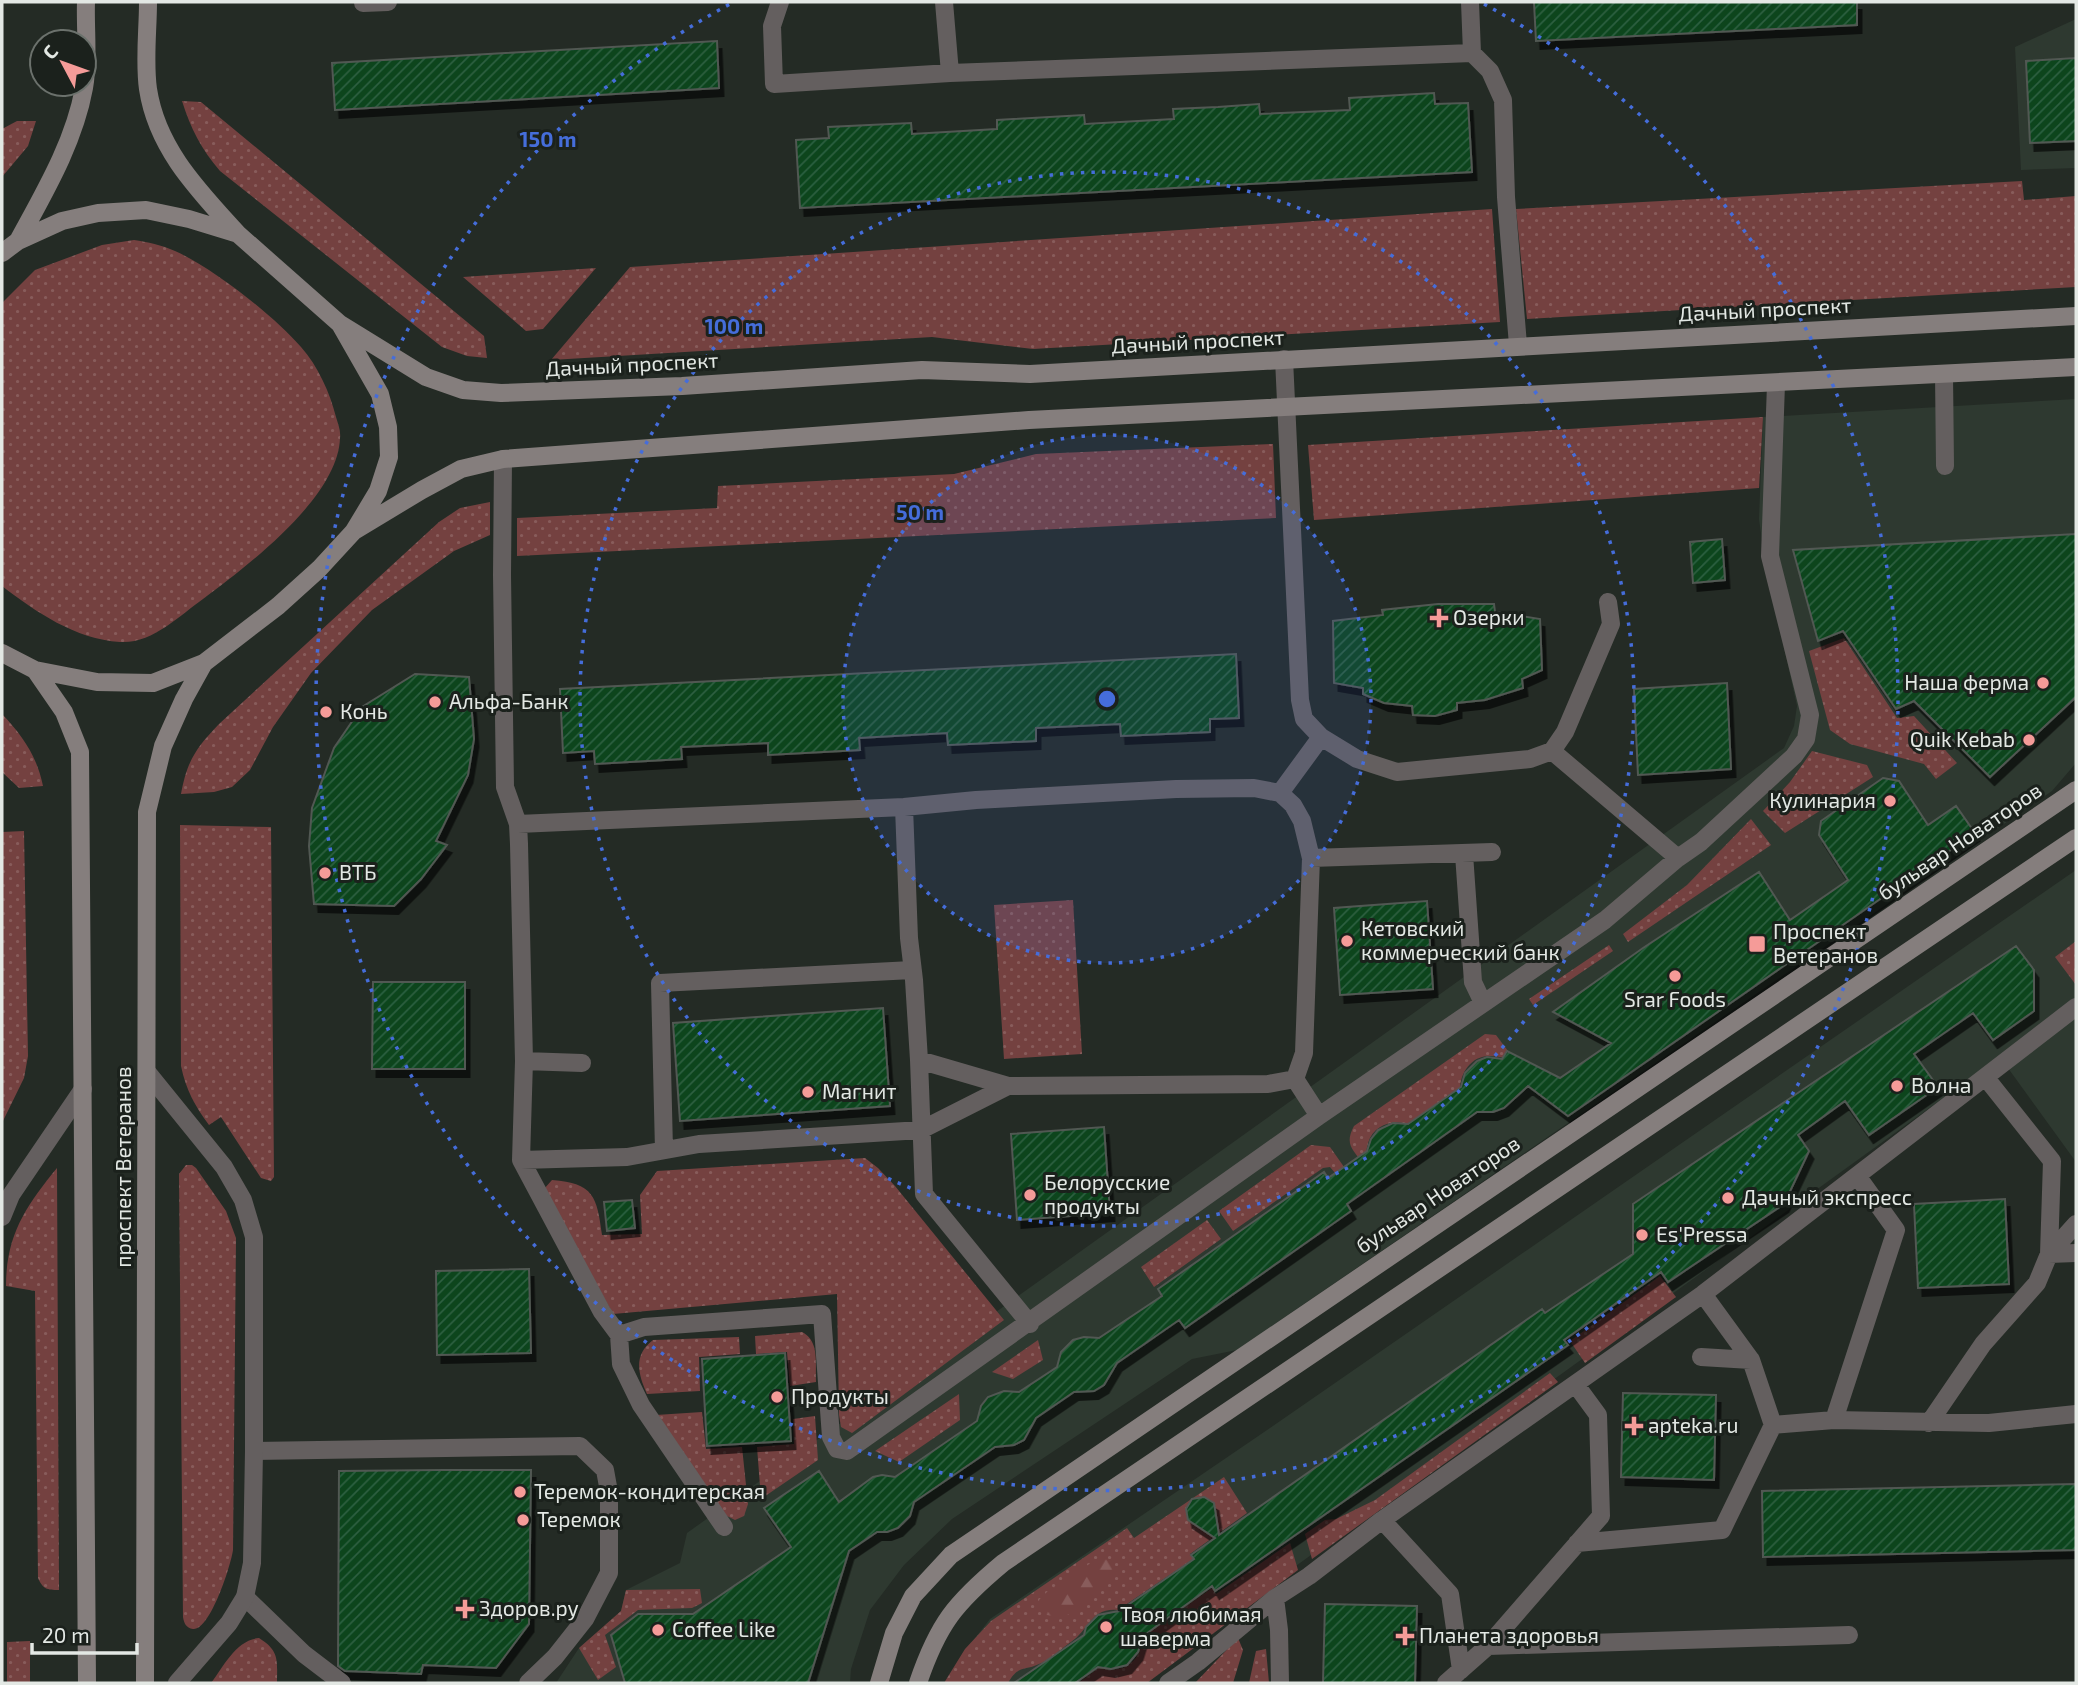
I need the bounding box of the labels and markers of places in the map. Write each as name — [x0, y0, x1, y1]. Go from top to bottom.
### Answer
place label: Озерки — [1453, 604, 1525, 629]
marker: Озерки — [1431, 610, 1447, 626]
place label: Наша ферма — [1904, 669, 2029, 694]
marker: Наша ферма — [2035, 675, 2051, 691]
centre of rings — [1095, 687, 1119, 711]
place label: Альфа-Банк — [449, 688, 568, 713]
marker: Альфа-Банк — [427, 694, 443, 710]
place label: Конь — [340, 698, 388, 723]
marker: Конь — [318, 704, 334, 720]
place label: Quik Kebab — [1910, 726, 2015, 752]
marker: Quik Kebab — [2021, 732, 2037, 748]
place label: Кулинария — [1769, 787, 1876, 813]
marker: Кулинария — [1882, 793, 1898, 809]
place label: ВТБ — [339, 859, 377, 884]
marker: ВТБ — [317, 865, 333, 881]
place label: Кетовский коммерческий банк — [1361, 915, 1560, 964]
place label: Проспект Ветеранов — [1773, 918, 1878, 967]
marker: Кетовский коммерческий банк — [1339, 933, 1355, 949]
marker: Проспект Ветеранов — [1747, 934, 1767, 954]
marker: Srar Foods — [1667, 968, 1683, 984]
place label: Srar Foods — [1624, 986, 1726, 1011]
place label: Волна — [1911, 1072, 1971, 1097]
place label: Магнит — [822, 1078, 897, 1103]
marker: Волна — [1889, 1078, 1905, 1094]
marker: Магнит — [800, 1084, 816, 1100]
place label: Белорусские продукты — [1044, 1169, 1170, 1219]
place label: Дачный экспресс — [1742, 1184, 1912, 1209]
marker: Белорусские продукты — [1022, 1187, 1038, 1203]
marker: Дачный экспресс — [1720, 1190, 1736, 1206]
place label: Es'Pressa — [1656, 1221, 1748, 1246]
marker: Es'Pressa — [1634, 1227, 1650, 1243]
place label: Продукты — [791, 1383, 889, 1409]
marker: Продукты — [769, 1389, 785, 1405]
place label: apteka.ru — [1648, 1412, 1738, 1437]
marker: apteka.ru — [1626, 1418, 1642, 1434]
place label: Теремок-кондитерская — [534, 1478, 765, 1503]
marker: Теремок-кондитерская — [512, 1484, 528, 1500]
place label: Теремок — [537, 1506, 621, 1531]
marker: Теремок — [515, 1512, 531, 1528]
place label: Здоров.ру — [479, 1595, 579, 1621]
marker: Здоров.ру — [457, 1601, 473, 1617]
place label: Твоя любимая шаверма — [1120, 1601, 1262, 1650]
place label: Coffee Like — [672, 1616, 776, 1641]
marker: Твоя любимая шаверма — [1098, 1619, 1114, 1635]
marker: Coffee Like — [650, 1622, 666, 1638]
place label: Планета здоровья — [1419, 1622, 1599, 1647]
marker: Планета здоровья — [1397, 1628, 1413, 1644]

